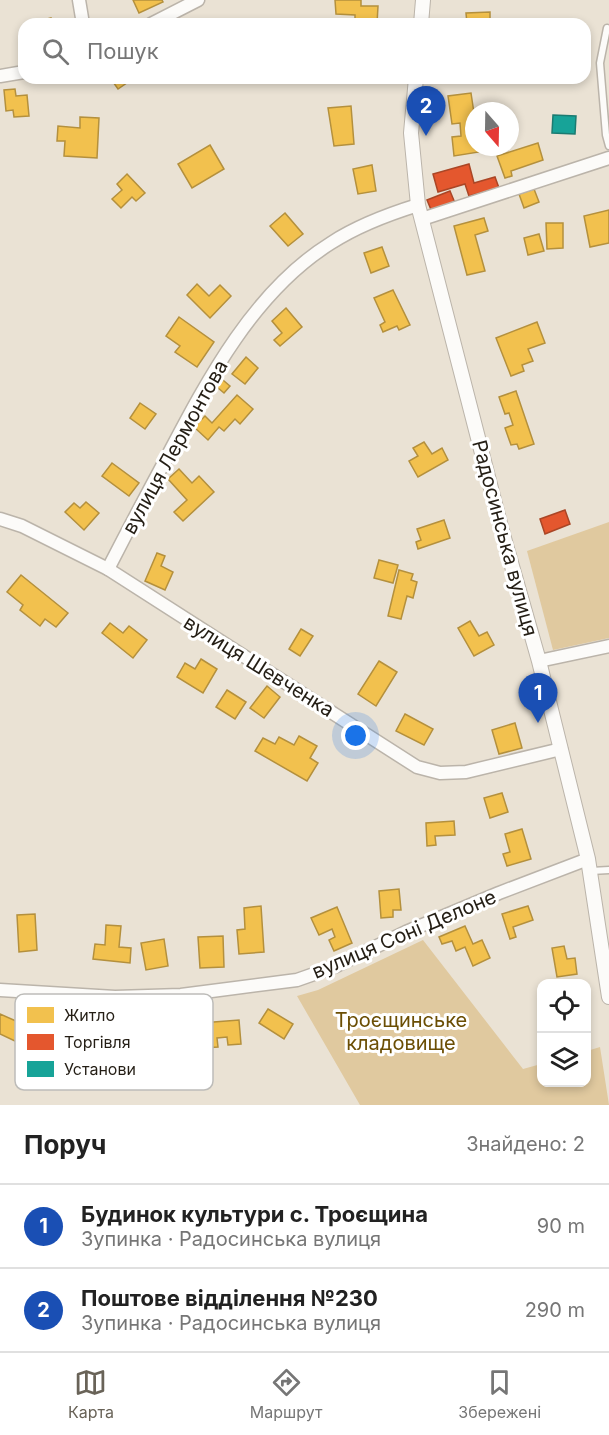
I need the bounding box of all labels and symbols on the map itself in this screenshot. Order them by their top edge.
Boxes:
pin: 2 [406,86,446,136]
north arrow [465,102,519,156]
street label: вулиця Лермонтова [117,356,233,538]
street label: Радосинська вулиця [467,437,543,639]
street label: вулиця Шевченка [179,610,339,722]
pin: 1 [518,674,558,723]
your location [341,721,370,750]
street label: вулиця Соні Делоне [308,884,500,984]
legend [15,994,213,1090]
text: Житло [64,1005,115,1025]
park label: Троєщинське кладовище [335,1008,467,1055]
text: Торгівля [64,1032,131,1052]
text: Установи [64,1059,136,1079]

